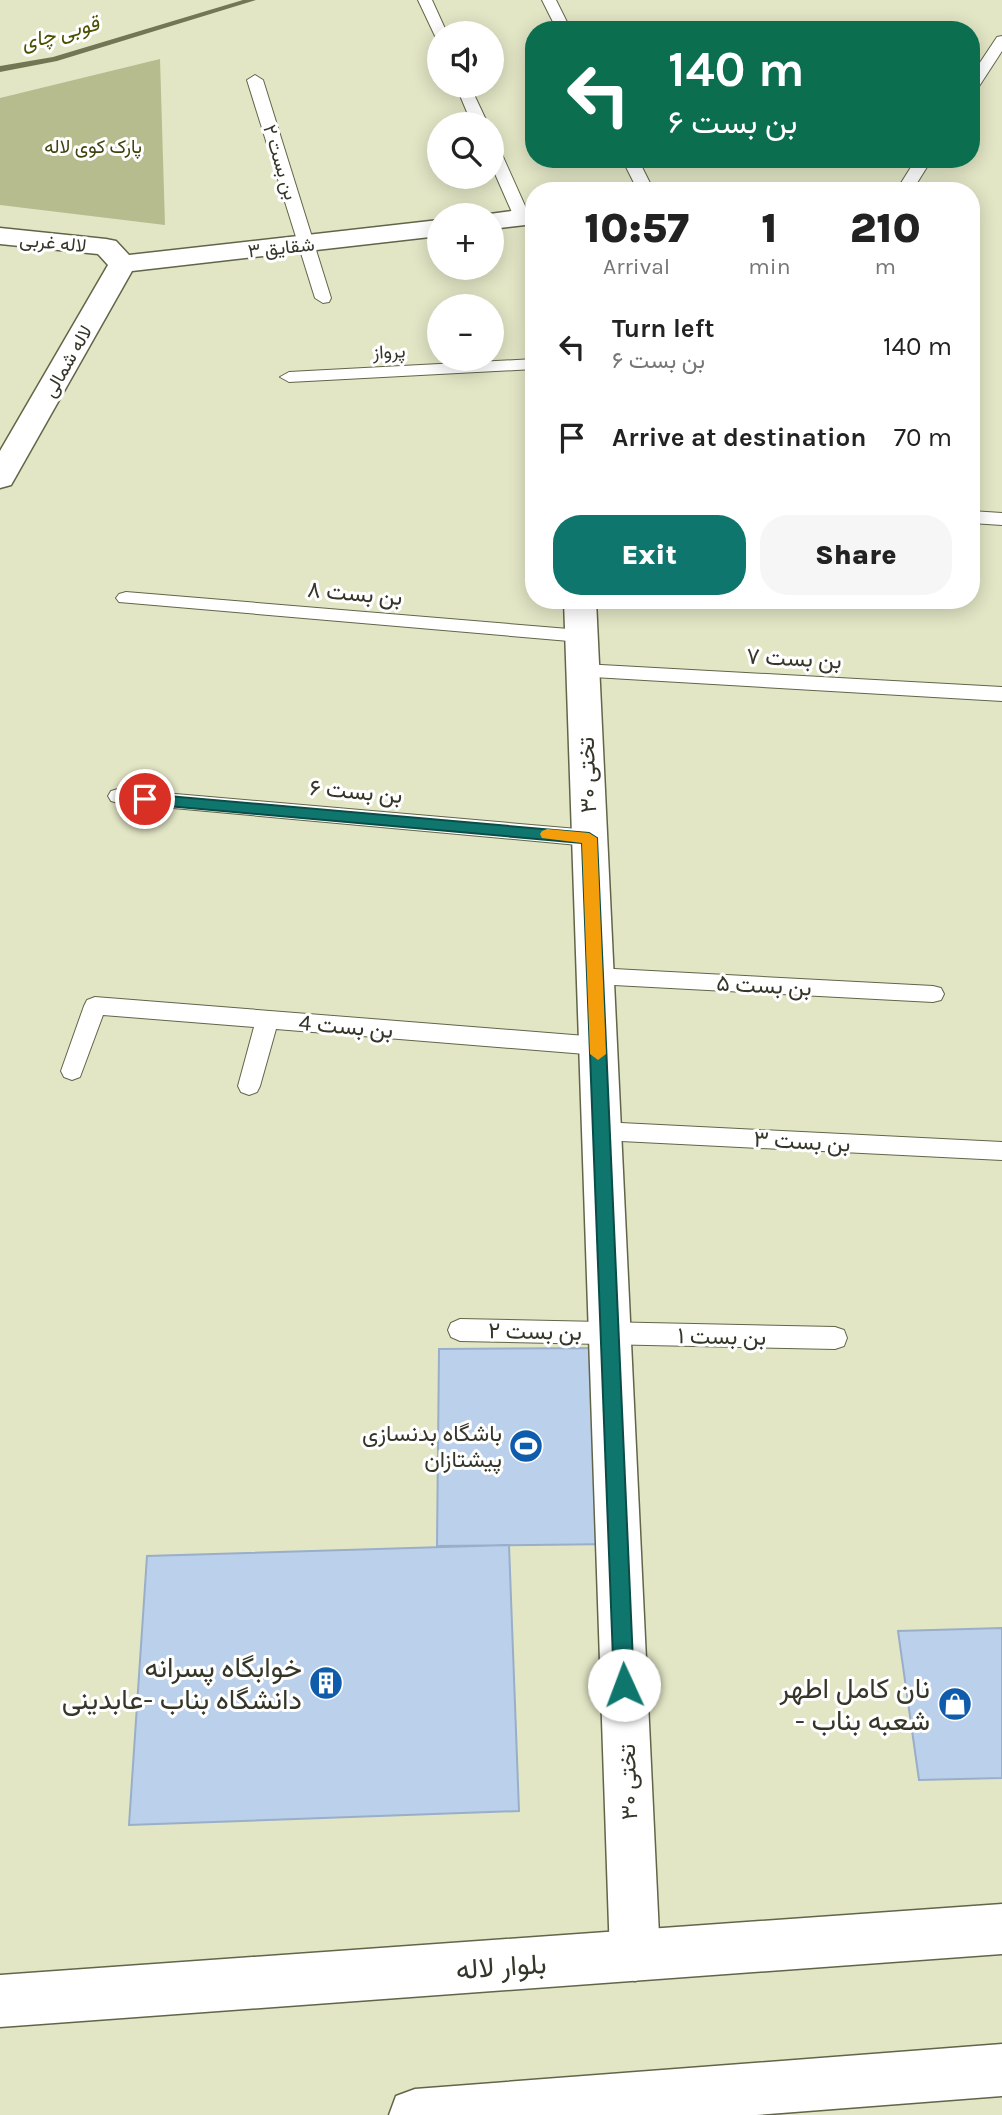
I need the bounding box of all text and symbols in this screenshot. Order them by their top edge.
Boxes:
water label: قوبی چای [18,10,104,57]
map controls [427,21,504,371]
button: sound [427,21,504,98]
text: 140 m [668,41,805,98]
icon: left [553,49,644,140]
text: بن بست ۶ [668,104,797,141]
button: search [427,112,504,189]
street label: بن بست ۲ [258,122,302,203]
park label: پارک کوی لاله [44,136,142,160]
button: + [427,203,504,280]
text: 10:57 [584,203,689,253]
text: 1 [761,203,777,253]
text: 210 [850,203,921,253]
street label: لاله غربی [18,229,87,257]
street label: شقایق ۳ [247,234,316,262]
text: Arrival [603,253,670,280]
text: min [748,253,791,280]
text: m [875,253,896,280]
button: − [427,294,504,371]
text: Turn left [612,313,714,344]
street label: لاله شمالی [39,322,97,401]
icon: left [553,328,591,366]
text: 140 m [883,331,952,362]
street label: پرواز [371,340,406,366]
text: بن بست ۶ [612,347,705,374]
icon: arrive [553,419,591,457]
text: Arrive at destination [612,422,866,453]
text: 70 m [894,422,952,453]
button: Exit [553,515,746,595]
button: Share [760,515,952,595]
street label: بن بست ۸ [306,576,404,611]
street label: بن بست ۷ [746,643,842,674]
street label: تختی ۳۰ [573,736,602,814]
pin [115,769,175,829]
street label: بن بست ۶ [308,774,403,809]
icon: arrive [126,780,164,818]
street label: بن بست ۵ [716,970,812,1001]
street label: بن بست 4 [298,1009,394,1044]
street label: بن بست ۳ [753,1125,851,1158]
street label: بن بست ۲ [488,1317,582,1346]
street label: بن بست ۱ [678,1322,766,1351]
place label: باشگاه بدنسازی پیشتازان [362,1420,502,1475]
sports icon: باشگاه بدنسازی پیشتازان [507,1427,545,1465]
position arrow [587,1648,661,1722]
place label: خوابگاه پسرانه دانشگاه بناب -عابدینی [62,1651,302,1716]
building icon: خوابگاه پسرانه دانشگاه بناب -عابدینی [307,1664,345,1702]
place label: نان کامل اطهر - شعبه بناب [779,1672,930,1737]
shop icon: نان کامل اطهر - شعبه بناب [936,1685,974,1723]
street label: تختی ۳۰ [614,1743,643,1821]
street label: بلوار لاله [455,1947,548,1987]

